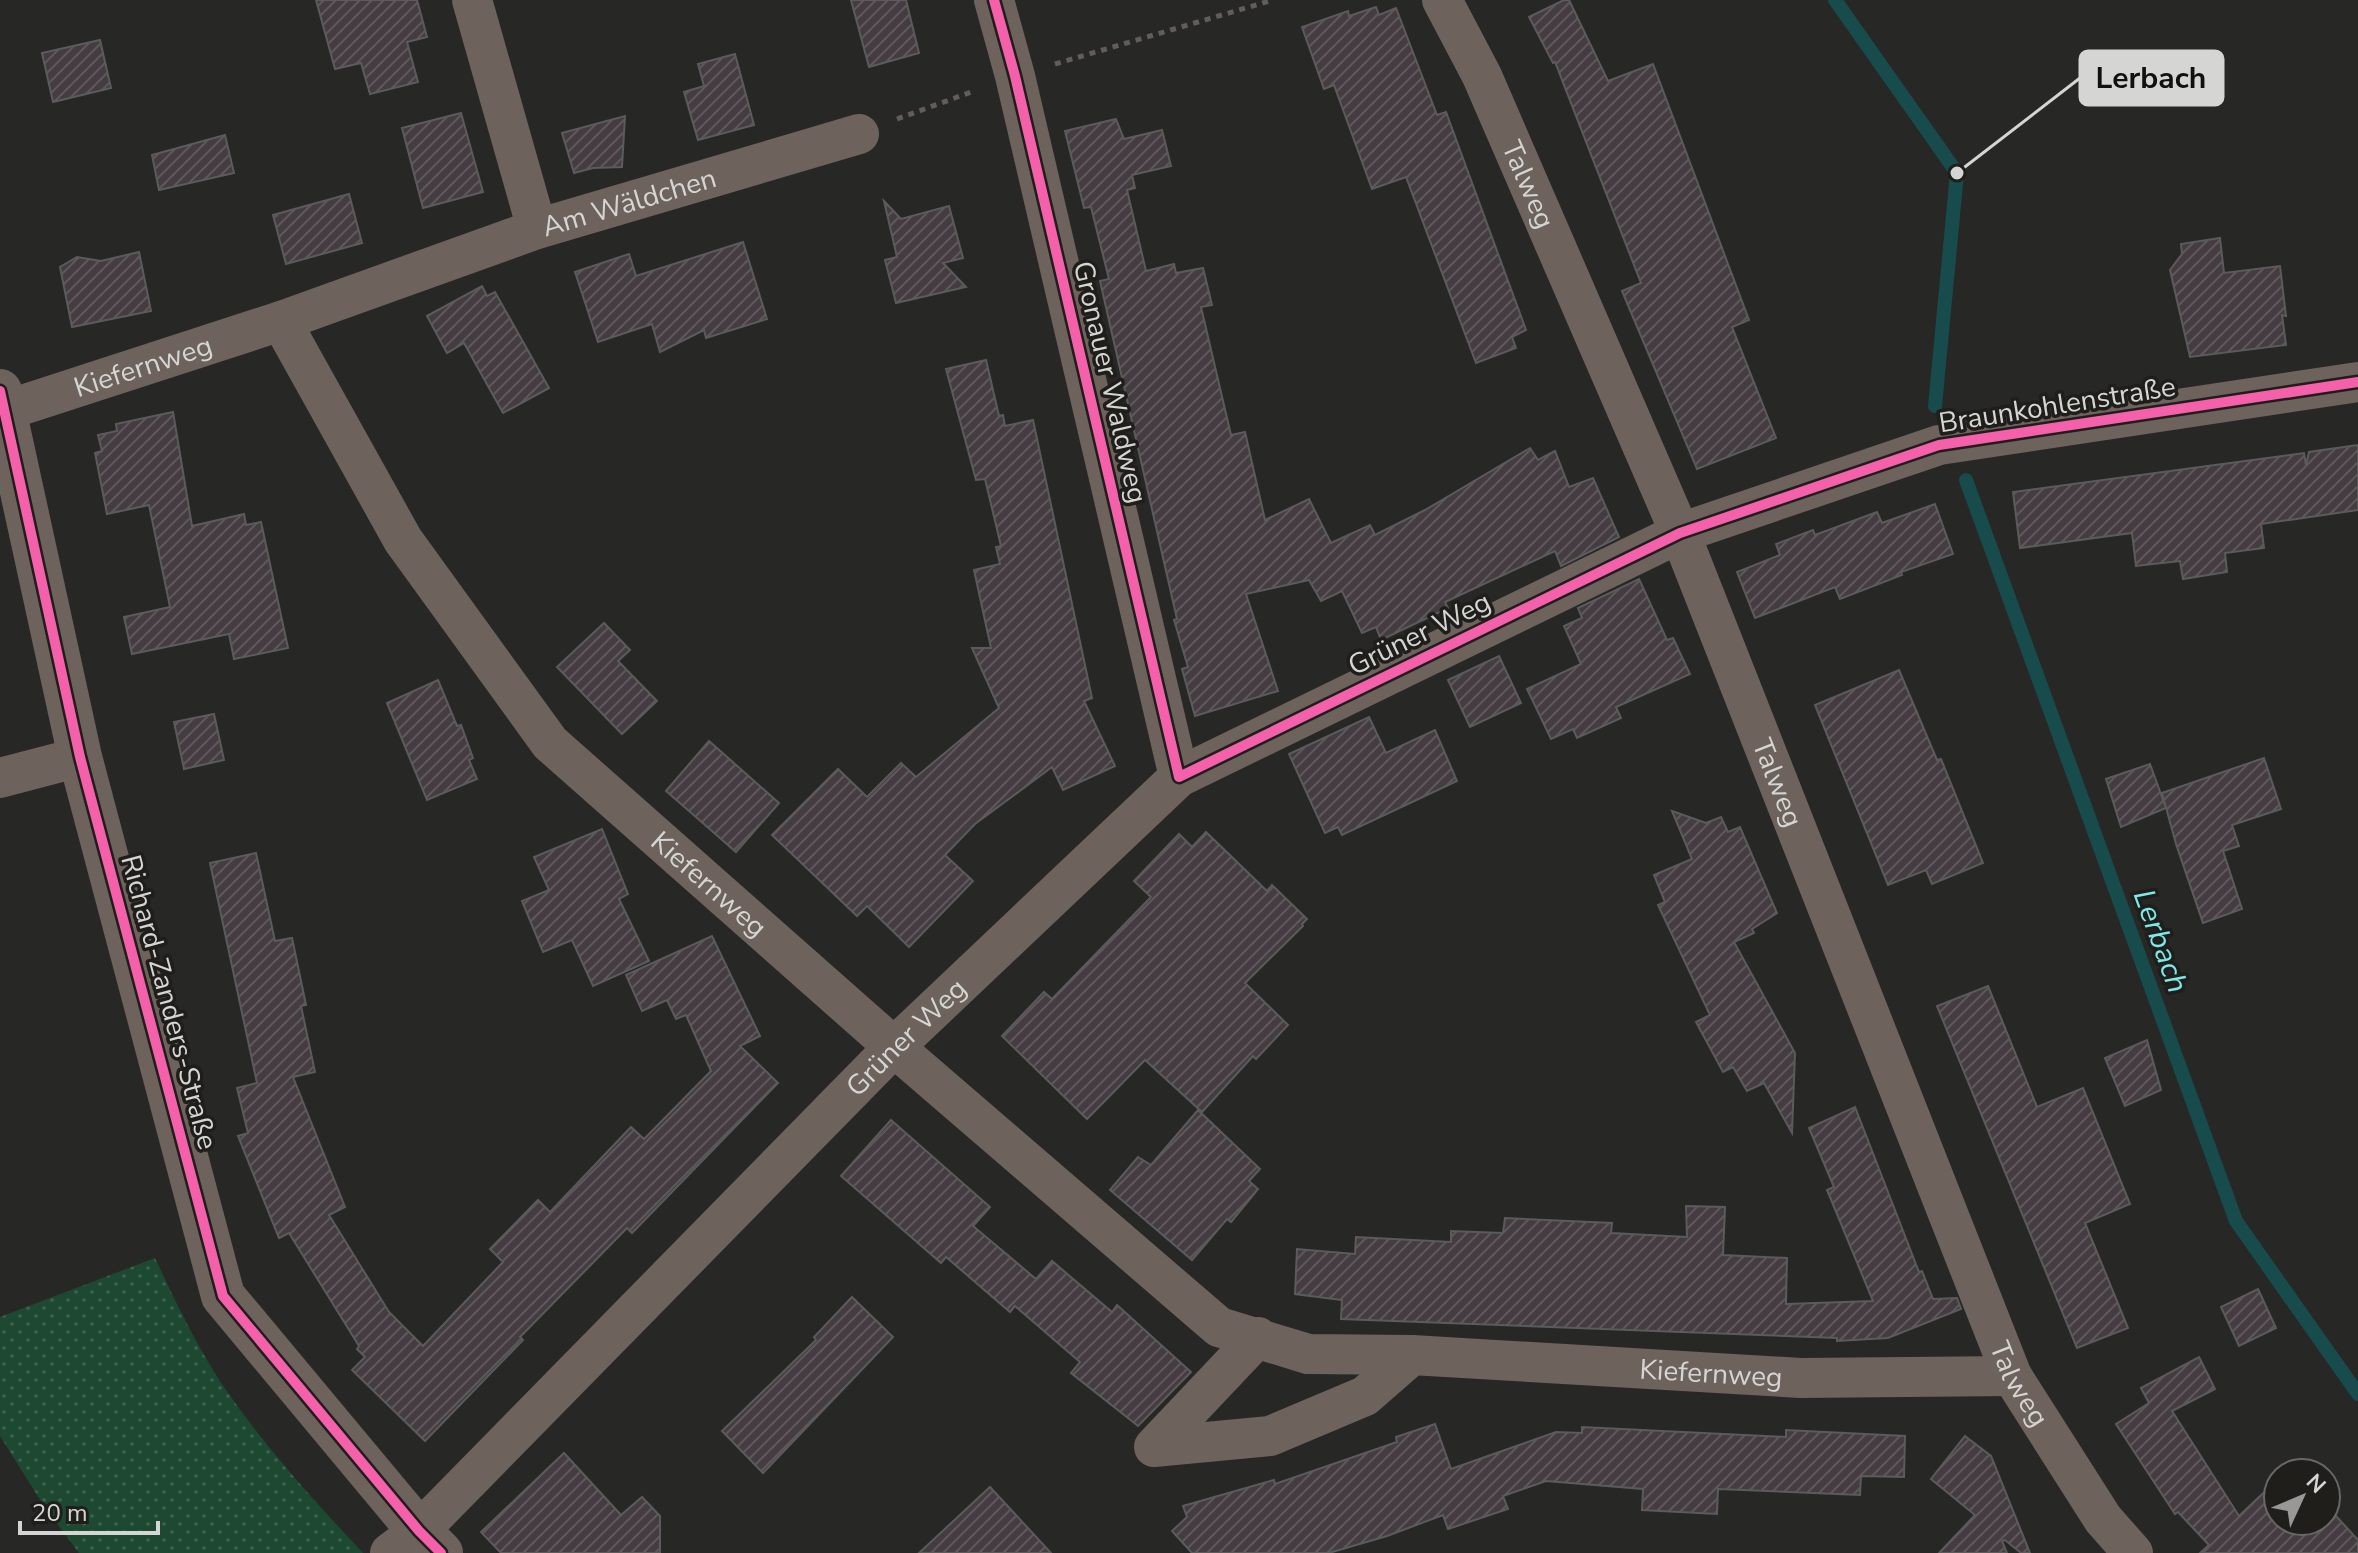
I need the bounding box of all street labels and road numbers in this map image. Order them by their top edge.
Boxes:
street label: Talweg [1492,135,1564,235]
street label: Am Wäldchen [538,159,721,246]
street label: Gronauer Waldweg [1064,257,1156,507]
street label: Kiefernweg [69,327,217,407]
street label: Braunkohlenstraße [1936,368,2178,442]
street label: Grüner Weg [1342,583,1497,685]
street label: Talweg [1743,733,1812,833]
street label: Kiefernweg [642,823,775,946]
street label: Richard-Zanders-Straße [111,851,227,1154]
street label: Grüner Weg [838,970,975,1105]
street label: Talweg [1980,1336,2057,1434]
street label: Kiefernweg [1638,1350,1784,1397]

